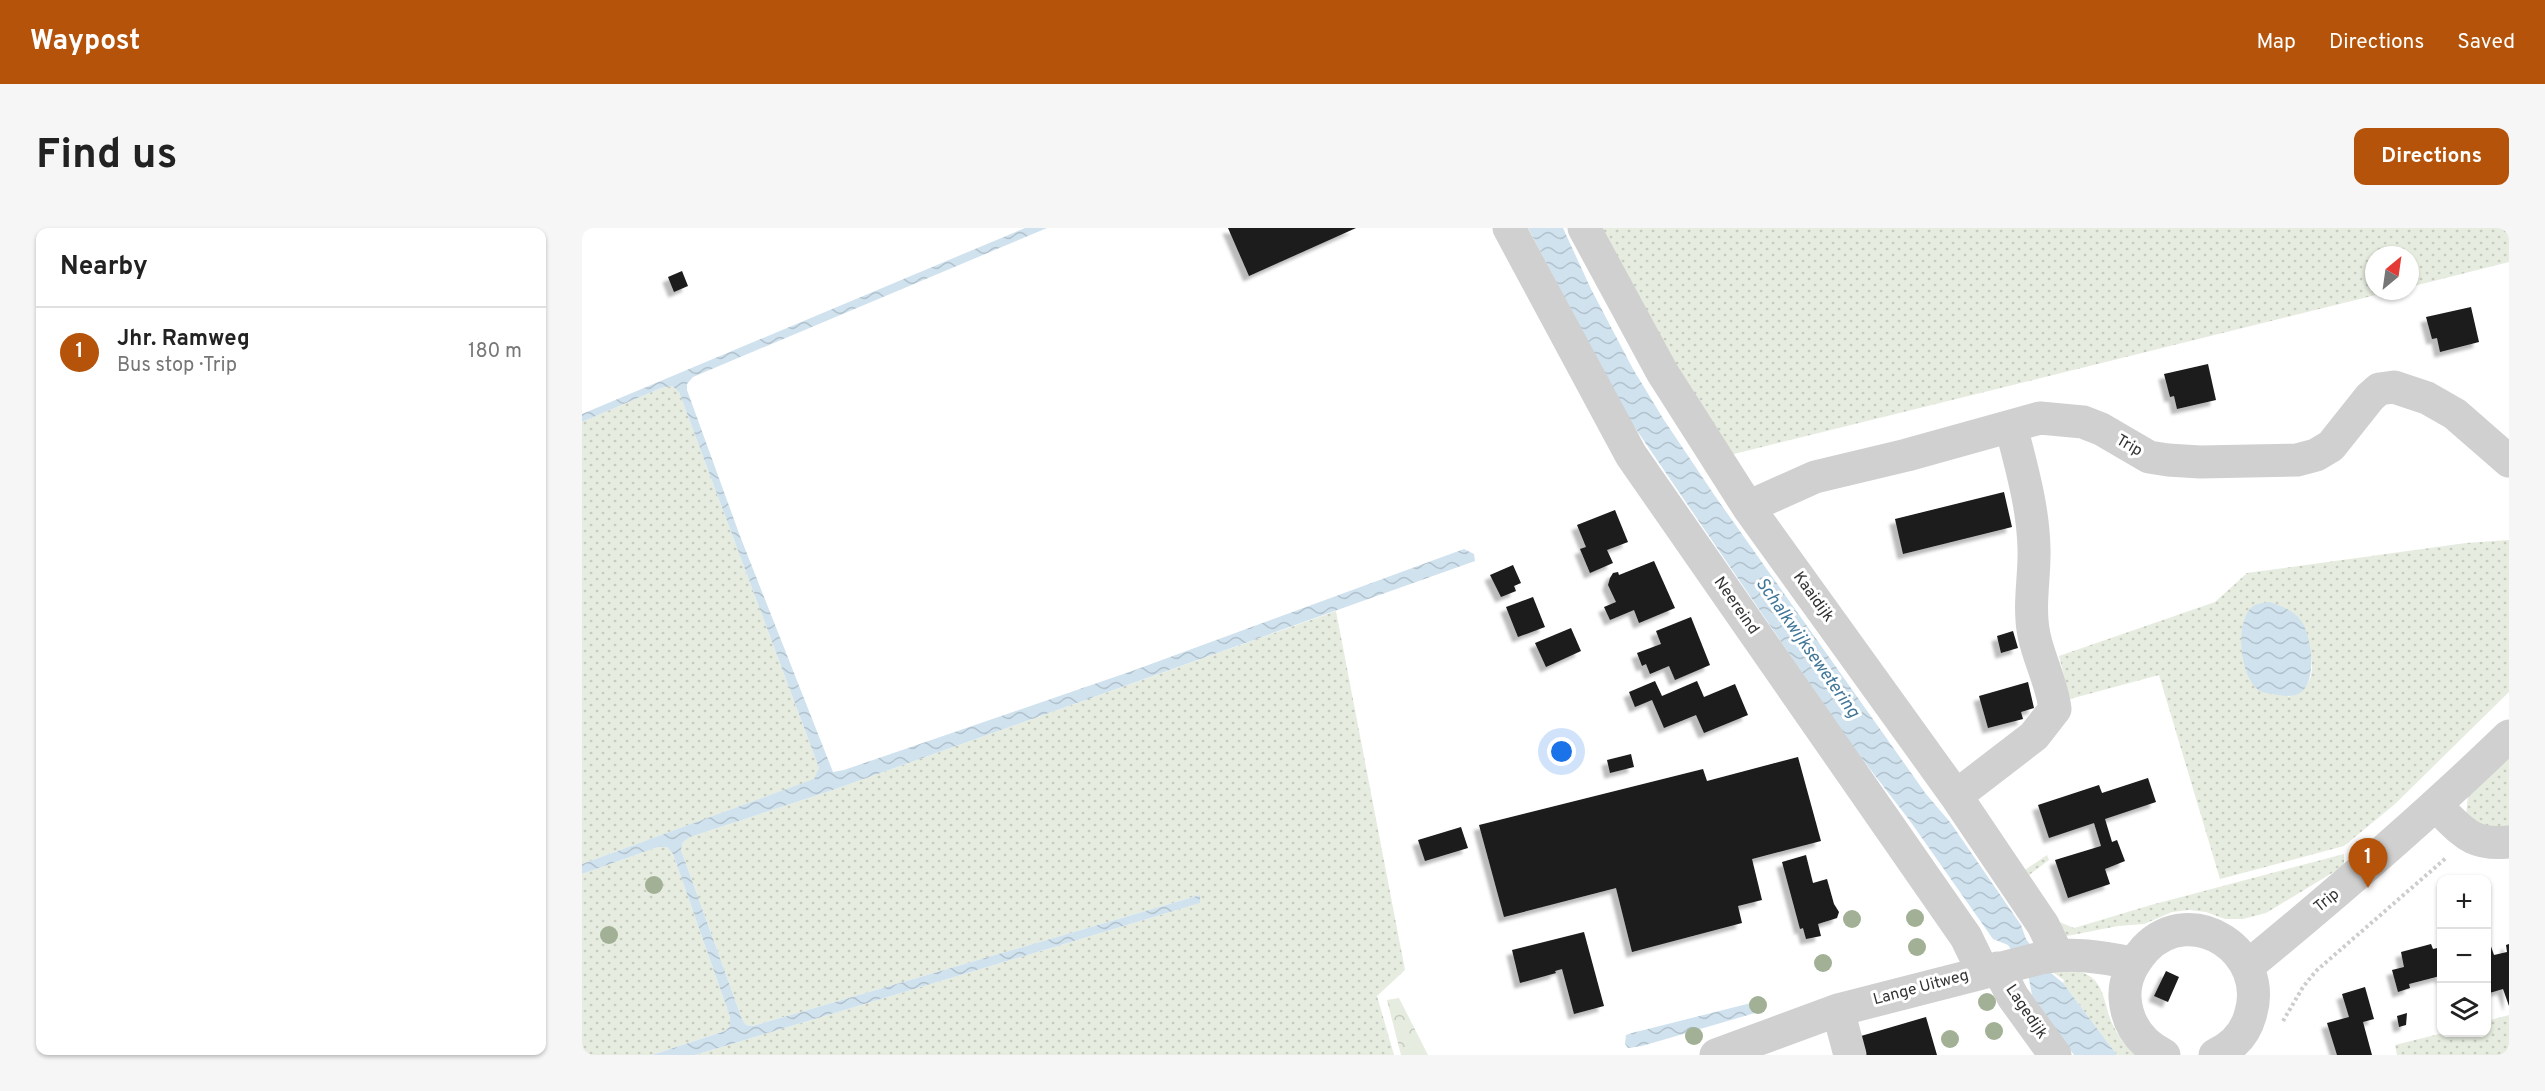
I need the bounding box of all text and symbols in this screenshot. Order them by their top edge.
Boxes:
text: Waypost [30,24,140,60]
text: Map [2256,29,2296,56]
text: Directions [2329,29,2424,56]
text: Saved [2457,29,2515,56]
button: Directions [2354,128,2509,185]
text: Find us [36,130,177,183]
north arrow [2365,246,2419,300]
text: Nearby [60,251,148,284]
text: Jhr. Ramweg [117,326,250,353]
text: 1 [76,339,84,365]
text: 180 m [468,339,522,365]
text: Bus stop · Trip [117,353,237,379]
street label: Trip [2112,431,2146,461]
street label: Kaaidijk [1788,568,1838,626]
street label: Neereind [1709,573,1763,639]
water label: Schalkwijksewetering [1750,573,1864,723]
your location [1547,737,1576,766]
pin: 1 [2348,838,2388,888]
map controls [2437,875,2491,1037]
button: + [2437,875,2491,929]
street label: Trip [2310,885,2344,917]
button: − [2437,929,2491,983]
street label: Lange Uitweg [1871,966,1971,1010]
street label: Lagedijk [2001,981,2051,1043]
button: layers [2437,983,2491,1037]

